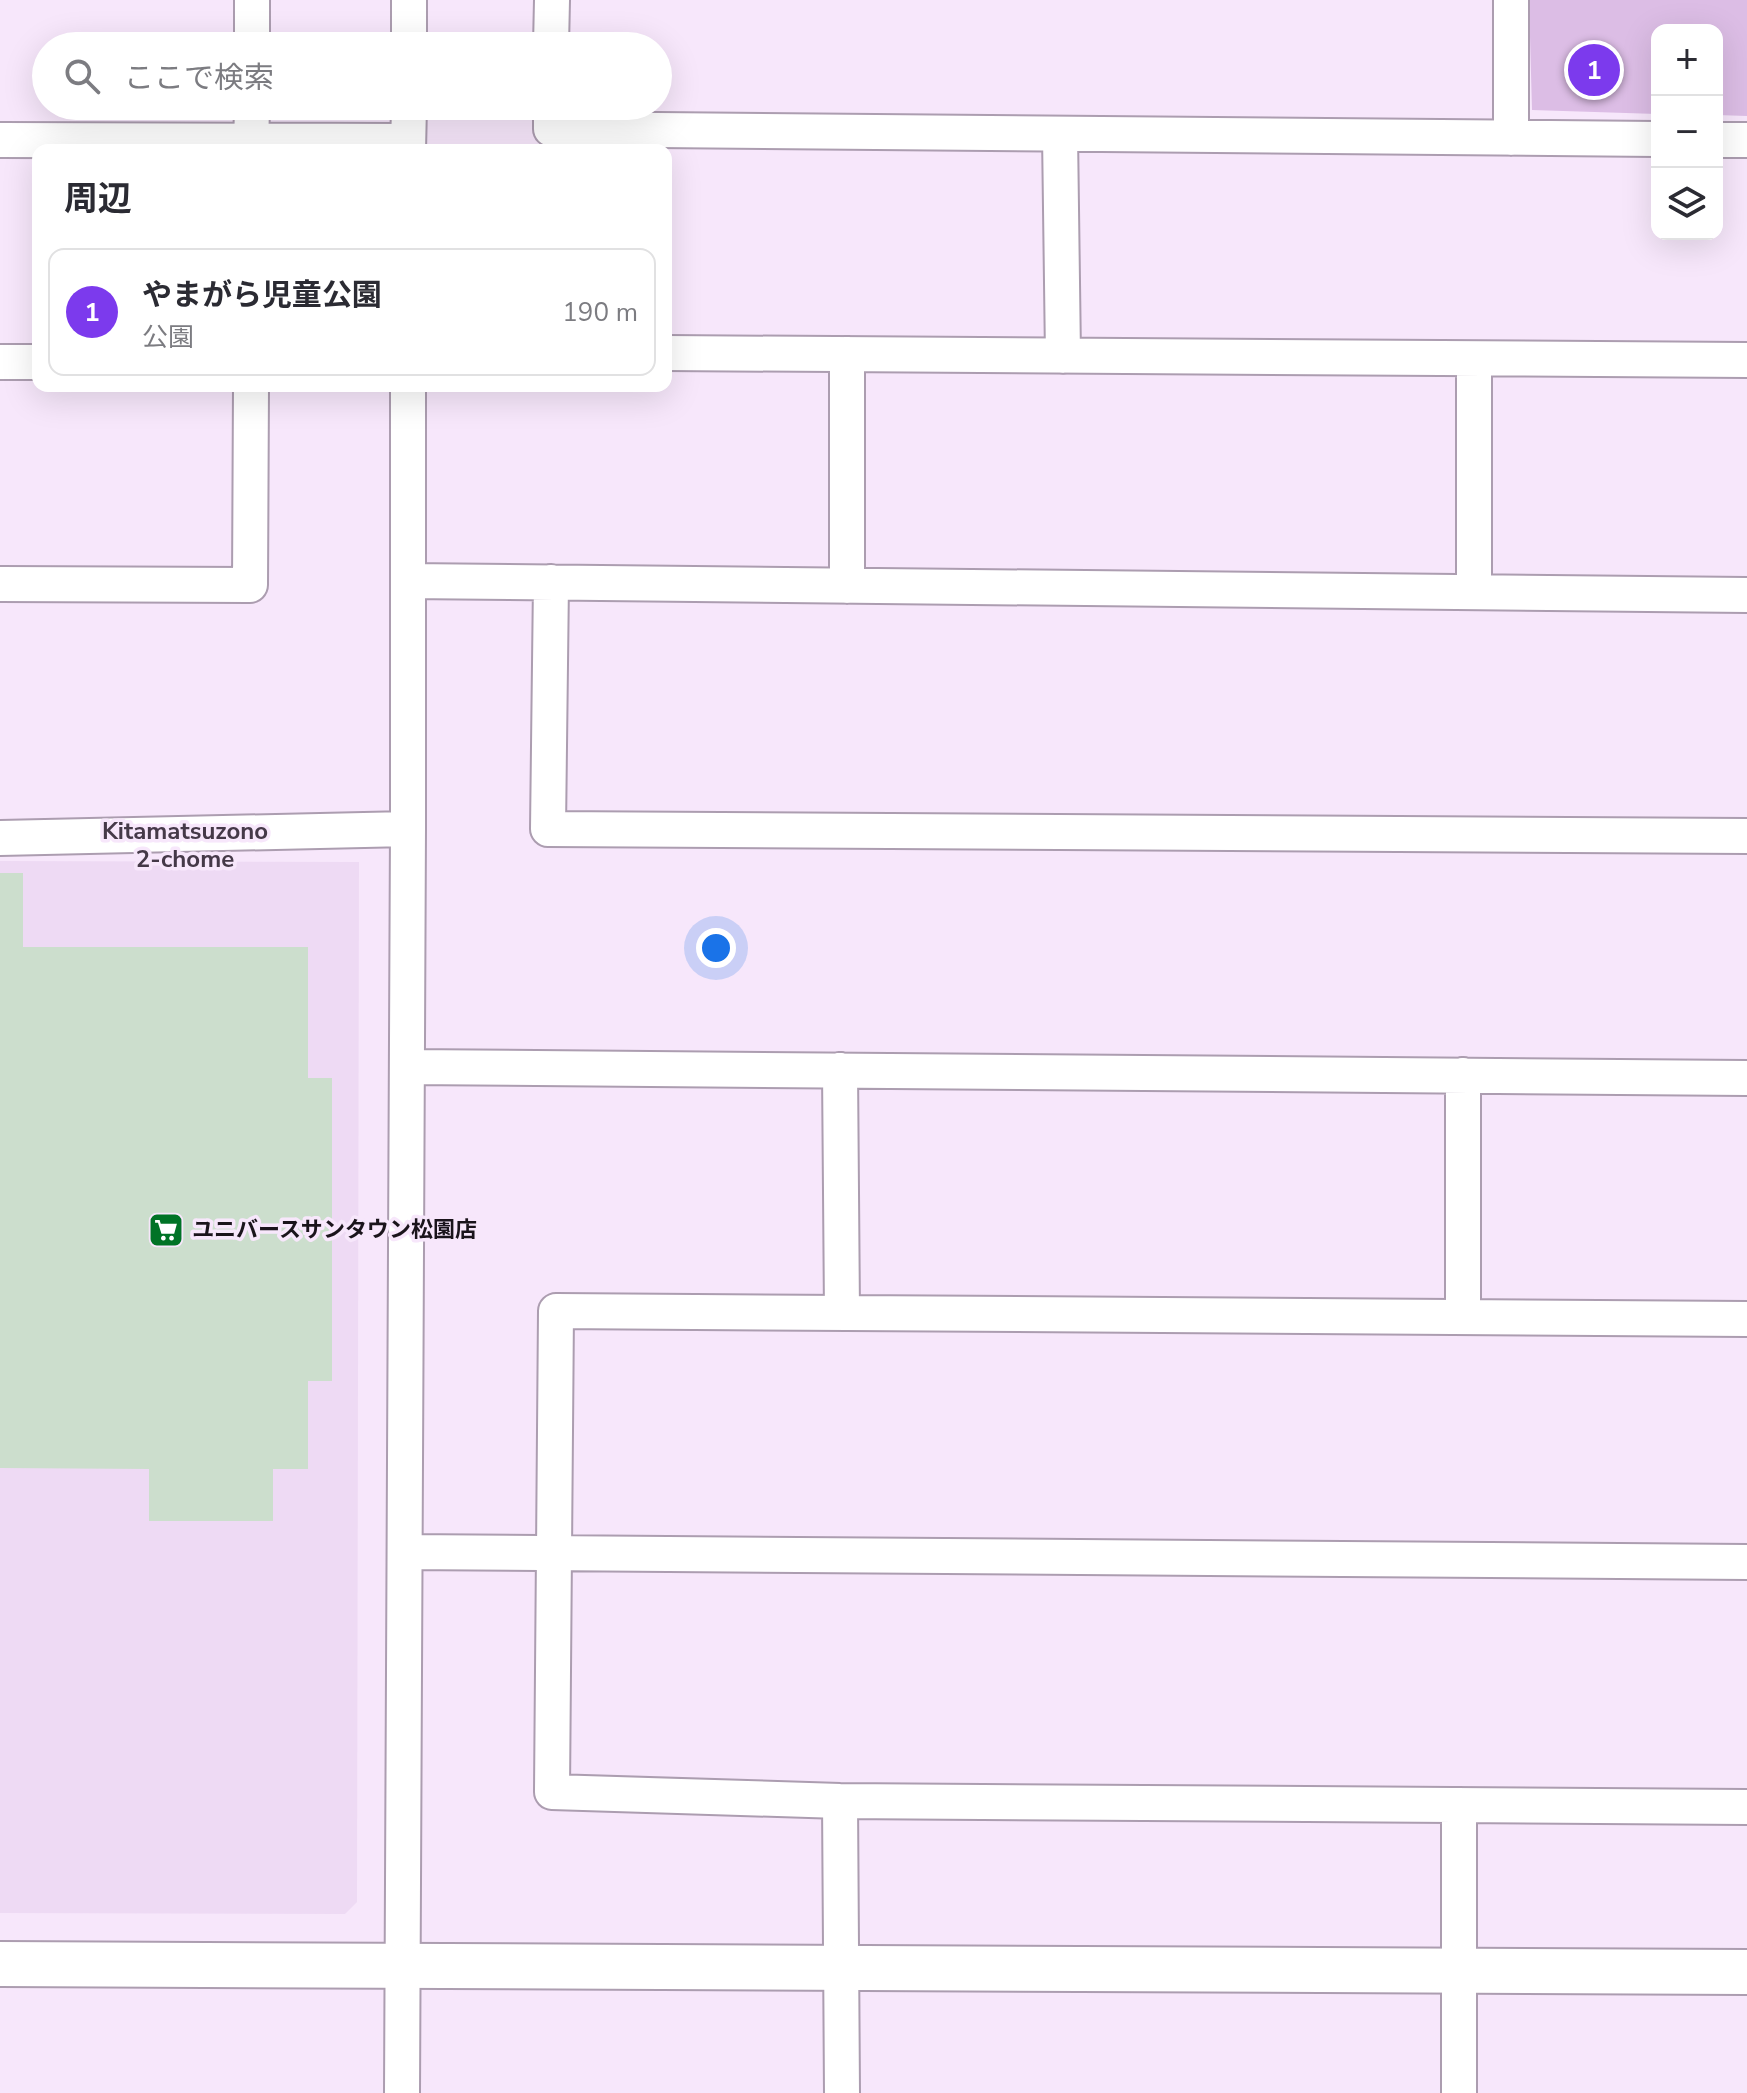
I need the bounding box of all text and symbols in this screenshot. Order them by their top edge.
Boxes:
map controls [1651,24,1723,240]
button: + [1651,24,1723,96]
search box [32,32,672,120]
pin: 1 [1568,40,1620,100]
icon: search [60,54,104,98]
text: ここで検索 [124,58,274,99]
button: − [1651,96,1723,168]
button: layers [1651,168,1723,240]
text: 周辺 [64,176,132,222]
text: やまがら児童公園 [142,275,382,316]
text: 1 [84,295,100,330]
text: 190 m [562,295,638,330]
text: 公園 [142,320,194,355]
district label: Kitamatsuzono 2-chome [102,815,268,875]
your location [696,928,736,968]
supermarket icon: ユニバースサンタウン松園店 [147,1211,185,1249]
place label: ユニバースサンタウン松園店 [192,1215,477,1245]

